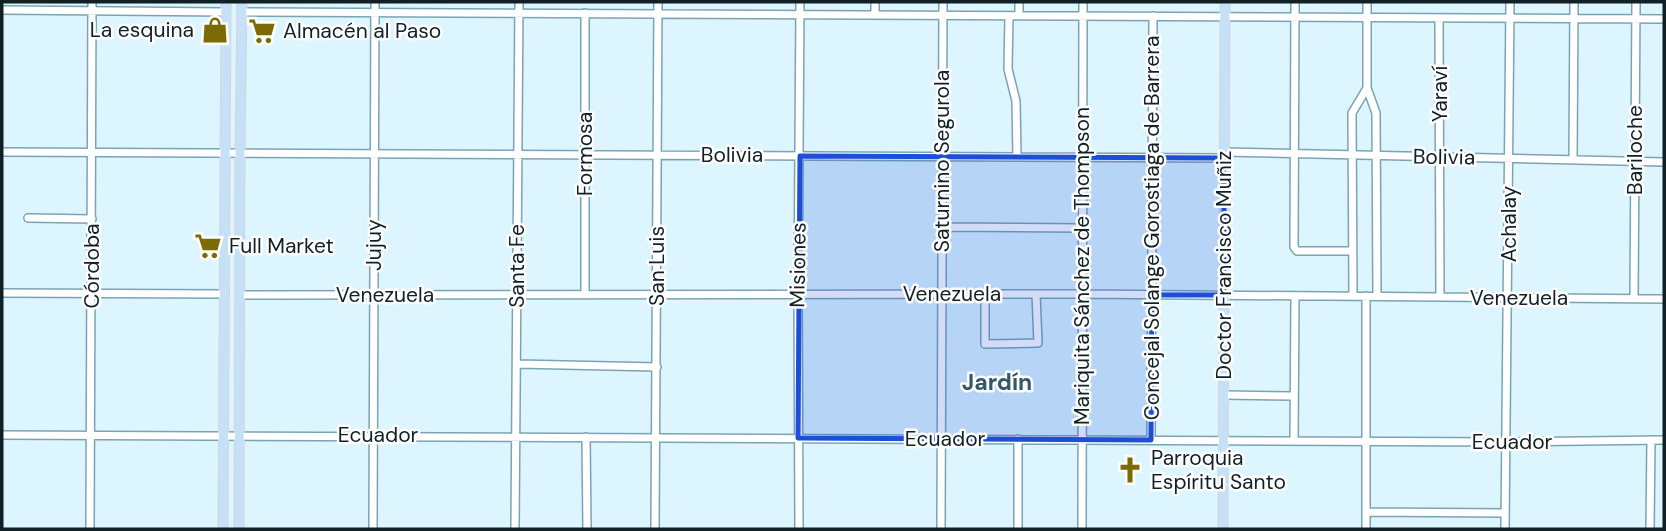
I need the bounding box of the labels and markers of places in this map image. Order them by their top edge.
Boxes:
shop icon: La esquina [200,15,230,45]
place label: La esquina [90,16,194,44]
supermarket icon: Almacén al Paso [247,16,277,46]
place label: Almacén al Paso [283,17,441,45]
supermarket icon: Full Market [193,231,223,261]
place label: Full Market [229,232,334,260]
place label: Parroquia Espíritu Santo [1151,444,1286,496]
church icon: Parroquia Espíritu Santo [1115,455,1145,485]

